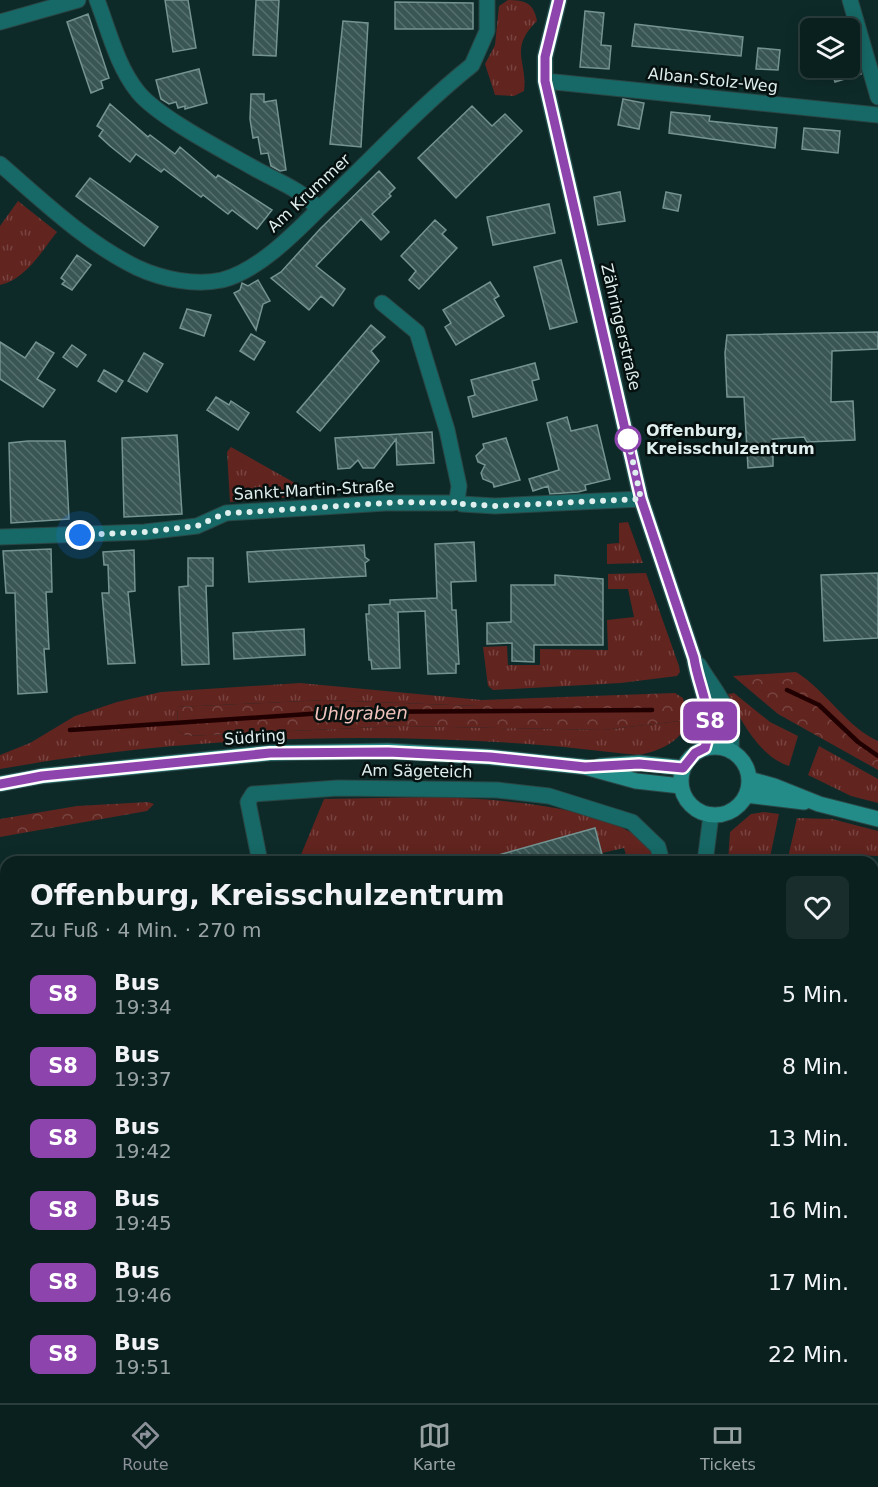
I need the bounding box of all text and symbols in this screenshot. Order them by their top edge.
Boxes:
map controls [800,18,860,78]
button: layers [800,18,860,78]
street label: Alban-Stolz-Weg [647,64,779,96]
street label: Am Krummer [264,149,355,236]
street label: Zähringerstraße [597,262,645,392]
place label: Offenburg, Kreisschulzentrum [646,421,815,458]
marker: Offenburg, Kreisschulzentrum [615,426,641,452]
street label: Sankt-Martin-Straße [233,476,395,504]
your location [65,520,95,550]
water label: Uhlgraben [314,702,408,724]
line badge: S8 [683,702,737,740]
text: S8 [695,709,725,733]
street label: Südring [224,725,286,749]
street label: Am Sägeteich [361,761,473,781]
button: heart [786,876,849,939]
text: Offenburg, Kreisschulzentrum [30,879,505,912]
text: Zu Fuß · 4 Min. · 270 m [30,918,262,942]
text: Bus [114,970,160,995]
text: S8 [48,982,78,1006]
text: 5 Min. [782,982,849,1007]
text: 19:34 [114,995,172,1019]
text: Bus [114,1042,160,1067]
text: S8 [48,1054,78,1078]
text: 8 Min. [782,1054,849,1079]
text: 19:37 [114,1067,172,1091]
text: Bus [114,1114,160,1139]
text: S8 [48,1126,78,1150]
text: 13 Min. [768,1126,849,1151]
text: 19:42 [114,1139,172,1163]
text: Bus [114,1186,160,1211]
text: S8 [48,1198,78,1222]
text: 16 Min. [768,1198,849,1223]
text: 19:45 [114,1211,172,1235]
text: Bus [114,1258,160,1283]
text: S8 [48,1270,78,1294]
text: 17 Min. [768,1270,849,1295]
text: 19:46 [114,1283,172,1307]
text: Bus [114,1330,160,1355]
text: S8 [48,1342,78,1366]
text: 22 Min. [768,1342,849,1367]
text: 19:51 [114,1355,172,1379]
tab: Route [122,1419,169,1474]
tab: Karte [413,1419,456,1474]
tab: Tickets [700,1419,756,1474]

